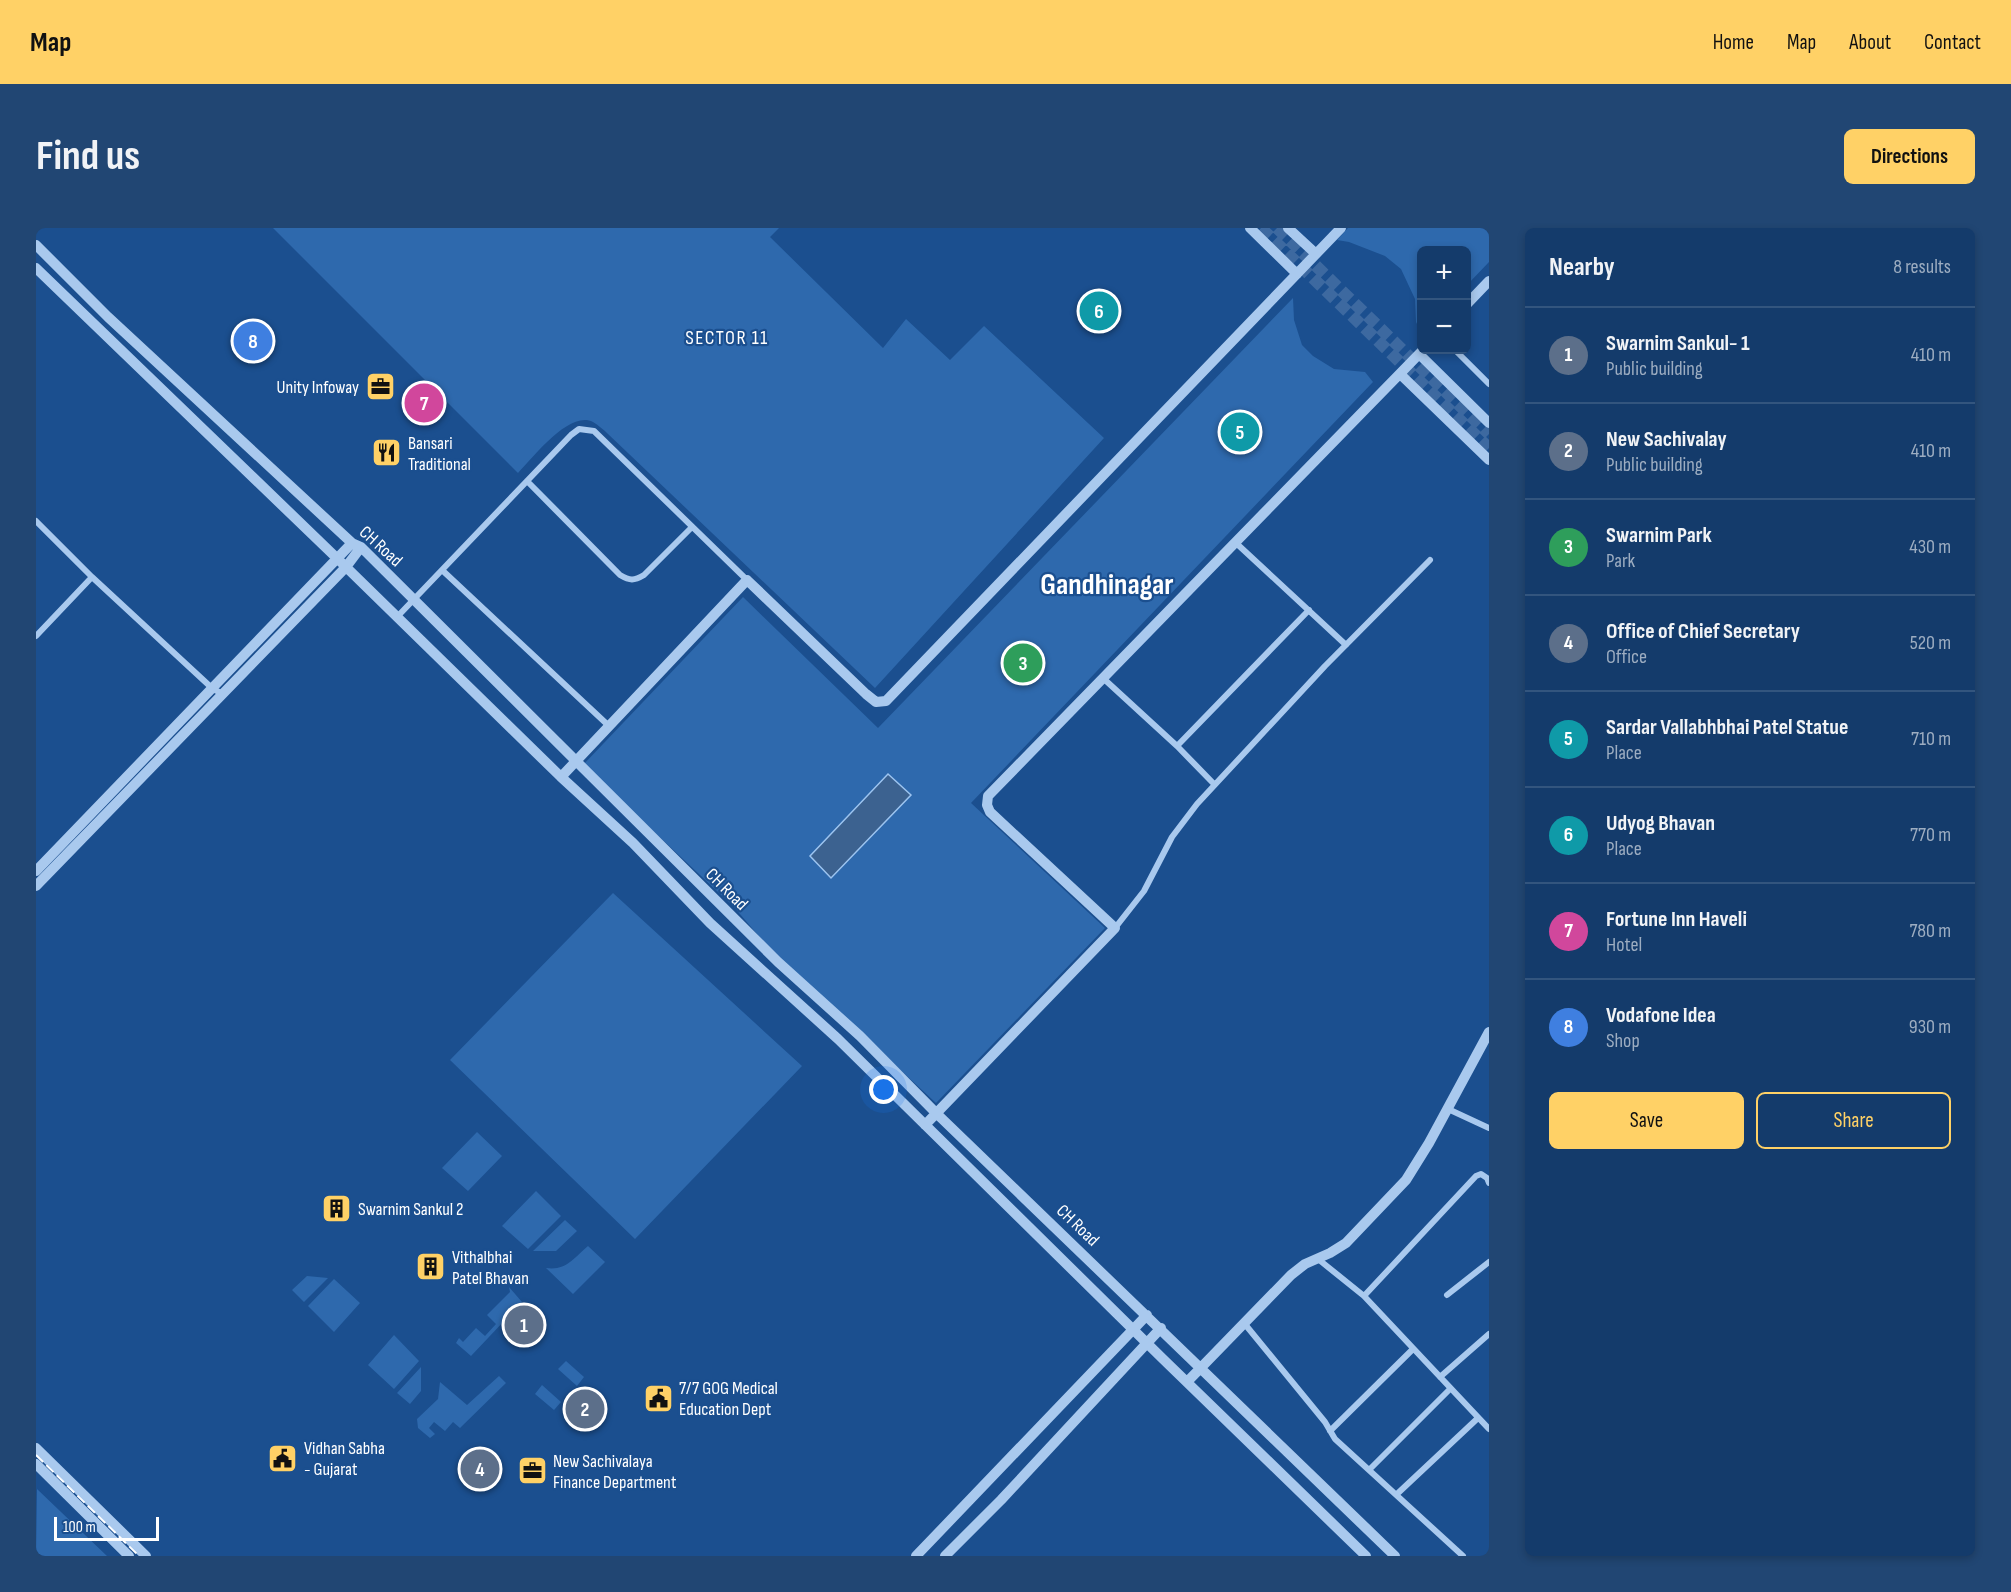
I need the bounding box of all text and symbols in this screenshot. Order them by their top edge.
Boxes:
text: Map [30,26,71,59]
text: Home [1713,30,1754,55]
text: Map [1787,30,1816,55]
text: About [1849,30,1891,55]
text: Contact [1924,30,1981,55]
button: Directions [1844,129,1975,184]
text: Find us [36,131,140,182]
map controls [1417,246,1471,354]
button: + [1417,246,1471,300]
text: Nearby [1549,252,1615,283]
text: 8 results [1893,255,1951,279]
pin: 6 [1080,288,1118,334]
button: − [1417,300,1471,354]
pin: 8 [234,318,272,364]
district label: SECTOR 11 [685,326,769,350]
text: Swarnim Sankul- 1 [1606,330,1750,357]
text: 1 [1565,343,1572,367]
text: 410 m [1911,343,1951,367]
text: Public building [1606,357,1703,381]
office icon: Unity Infoway [364,371,396,403]
place label: Unity Infoway [277,377,359,398]
pin: 7 [404,380,444,426]
pin: 5 [1220,410,1260,454]
text: New Sachivalay [1606,426,1727,453]
place label: Bansari Traditional [408,433,471,475]
restaurant icon: Bansari Traditional [371,437,403,469]
text: 2 [1564,439,1573,463]
text: 410 m [1911,439,1951,463]
text: Public building [1606,453,1703,477]
street label: CH Road [355,522,407,571]
text: Swarnim Park [1606,522,1712,549]
text: 3 [1564,535,1573,559]
text: 430 m [1909,535,1951,559]
text: Park [1606,549,1635,573]
district label: Gandhinagar [1040,567,1174,603]
text: Office of Chief Secretary [1606,618,1800,645]
text: 4 [1564,631,1573,655]
text: 520 m [1910,631,1951,655]
pin: 3 [1004,640,1042,686]
text: Office [1606,645,1647,669]
text: Sardar Vallabhbhai Patel Statue [1606,714,1848,741]
text: 5 [1564,727,1573,751]
text: 710 m [1911,727,1951,751]
text: Place [1606,741,1642,765]
text: Udyog Bhavan [1606,810,1715,837]
text: 6 [1564,823,1573,847]
text: 770 m [1910,823,1951,847]
text: Place [1606,837,1642,861]
street label: CH Road [701,864,752,915]
text: Fortune Inn Haveli [1606,906,1747,933]
text: 7 [1564,919,1573,943]
text: 780 m [1909,919,1951,943]
text: Hotel [1606,933,1642,957]
text: Vodafone Idea [1606,1002,1716,1029]
text: 8 [1564,1015,1573,1039]
text: 930 m [1909,1015,1951,1039]
text: Shop [1606,1029,1640,1053]
your location [869,1075,898,1104]
button: Save [1549,1092,1744,1149]
button: Share [1756,1092,1951,1149]
building icon: Swarnim Sankul 2 [321,1193,353,1225]
place label: Swarnim Sankul 2 [358,1199,464,1220]
street label: CH Road [1052,1200,1103,1251]
place label: Vithalbhai Patel Bhavan [452,1247,529,1289]
building icon: Vithalbhai Patel Bhavan [415,1251,447,1283]
pin: 1 [504,1302,544,1348]
place label: 7/7 GOG Medical Education Dept [679,1378,778,1420]
public building icon: 7/7 GOG Medical Education Dept [642,1382,674,1414]
pin: 2 [566,1386,604,1432]
place label: Vidhan Sabha - Gujarat [304,1438,385,1480]
public building icon: Vidhan Sabha - Gujarat [267,1442,299,1474]
pin: 4 [460,1446,500,1492]
place label: New Sachivalaya Finance Department [553,1451,677,1493]
office icon: New Sachivalaya Finance Department [516,1455,548,1487]
scale bar [54,1514,159,1542]
text: 100 m [63,1518,96,1537]

